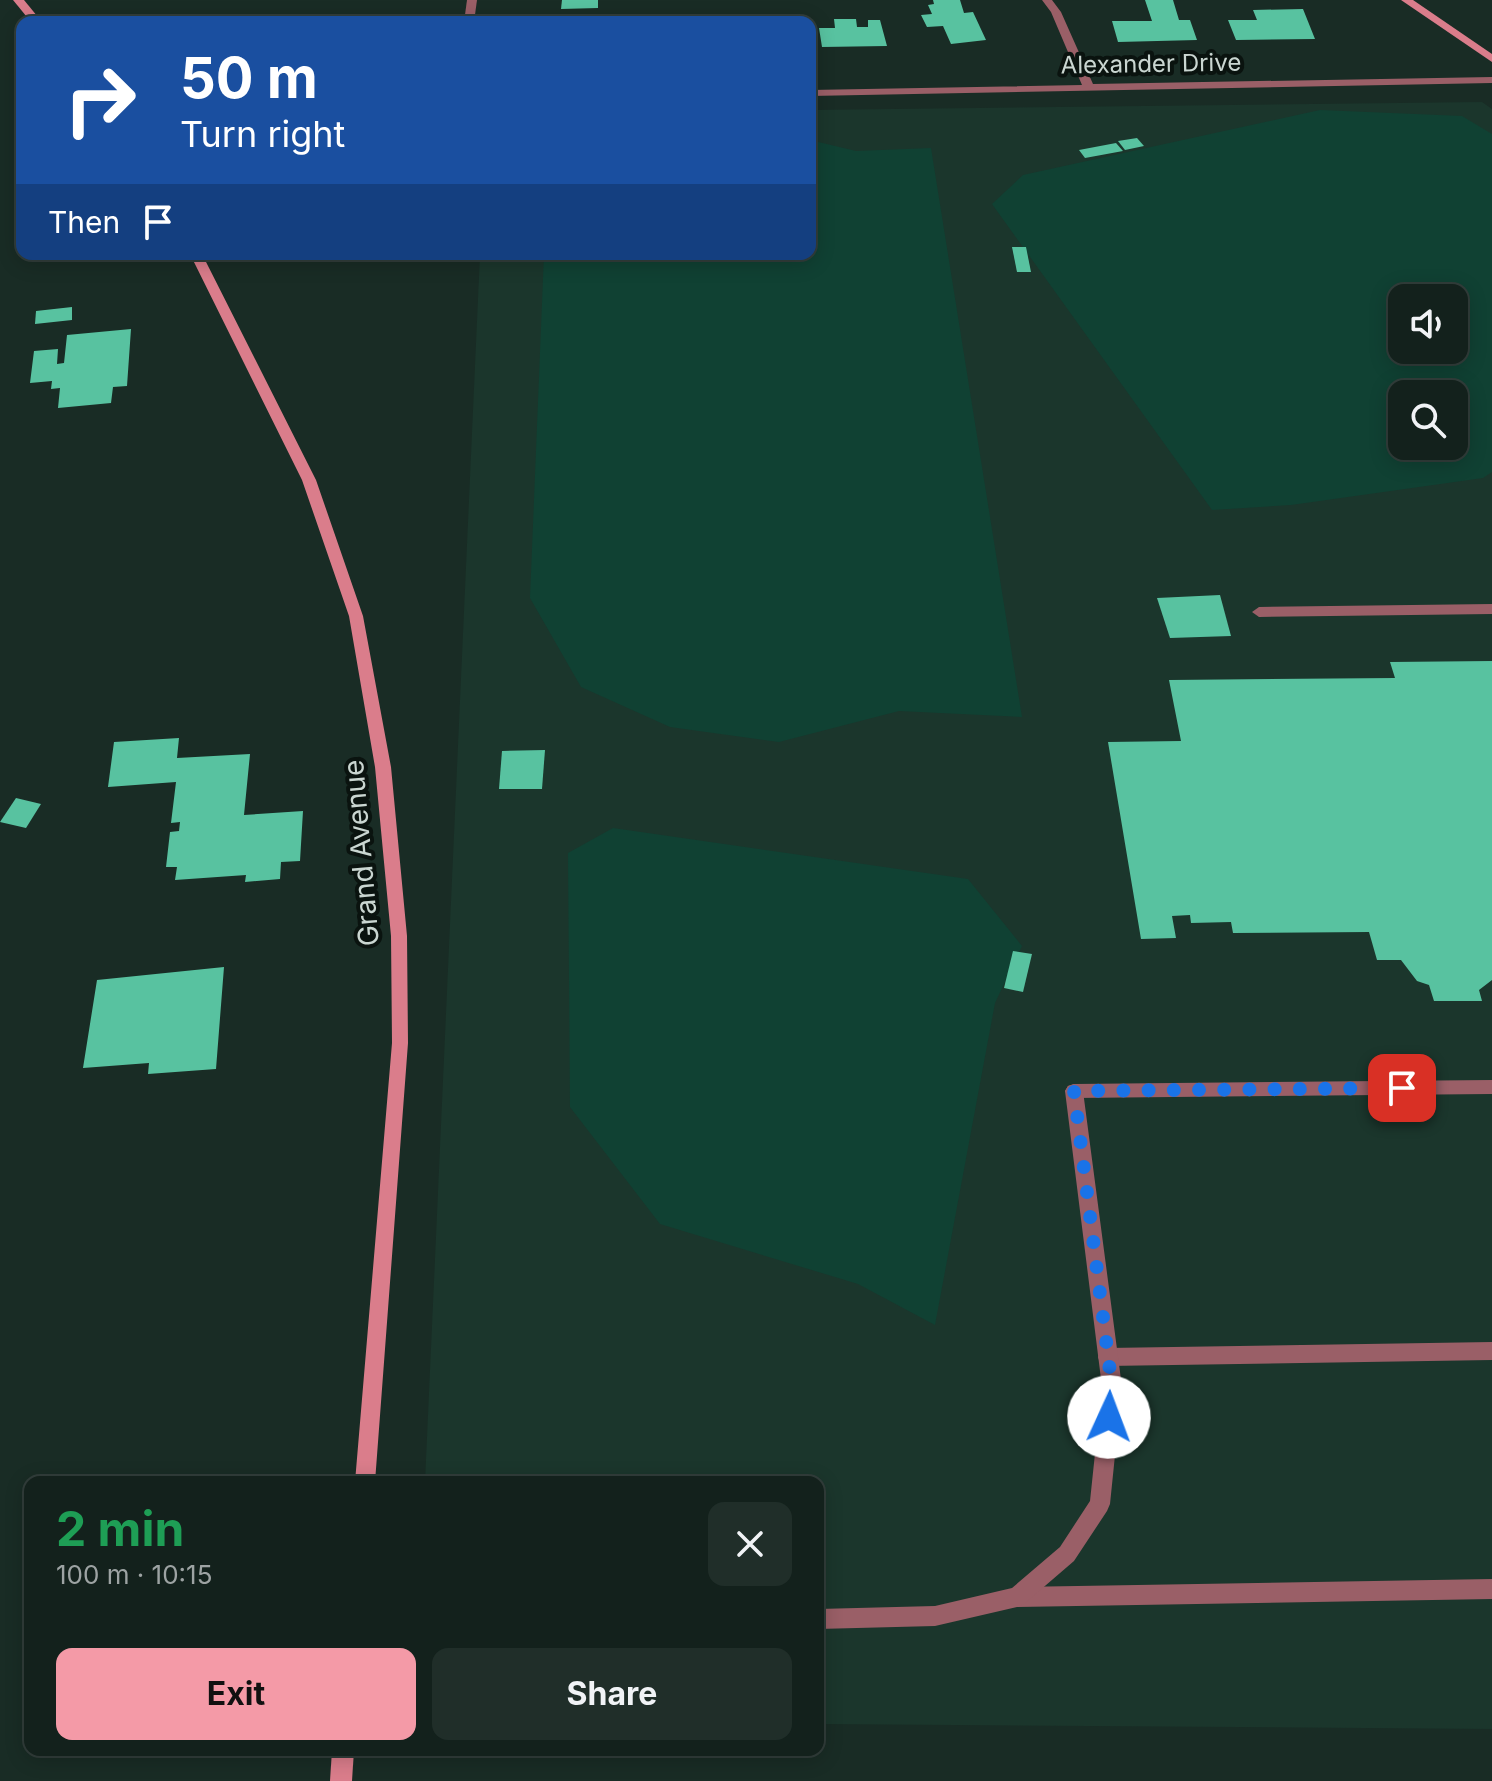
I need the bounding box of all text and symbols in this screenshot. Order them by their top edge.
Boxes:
text: 50 m [180,44,318,112]
street label: Alexander Drive [1060,47,1242,80]
icon: right [48,48,152,152]
text: Turn right [180,112,345,156]
icon: arrive [136,200,180,244]
text: Then [48,204,120,240]
map controls [1388,284,1468,460]
button: sound [1388,284,1468,364]
button: search [1388,380,1468,460]
street label: Grand Avenue [336,758,386,948]
pin [1368,1054,1436,1122]
icon: arrive [1380,1066,1424,1110]
position arrow [1067,1375,1151,1459]
text: 2 min [56,1499,184,1558]
button: close [708,1502,792,1586]
text: 100 m · 10:15 [56,1559,212,1590]
button: Exit [56,1648,416,1740]
button: Share [432,1648,792,1740]

